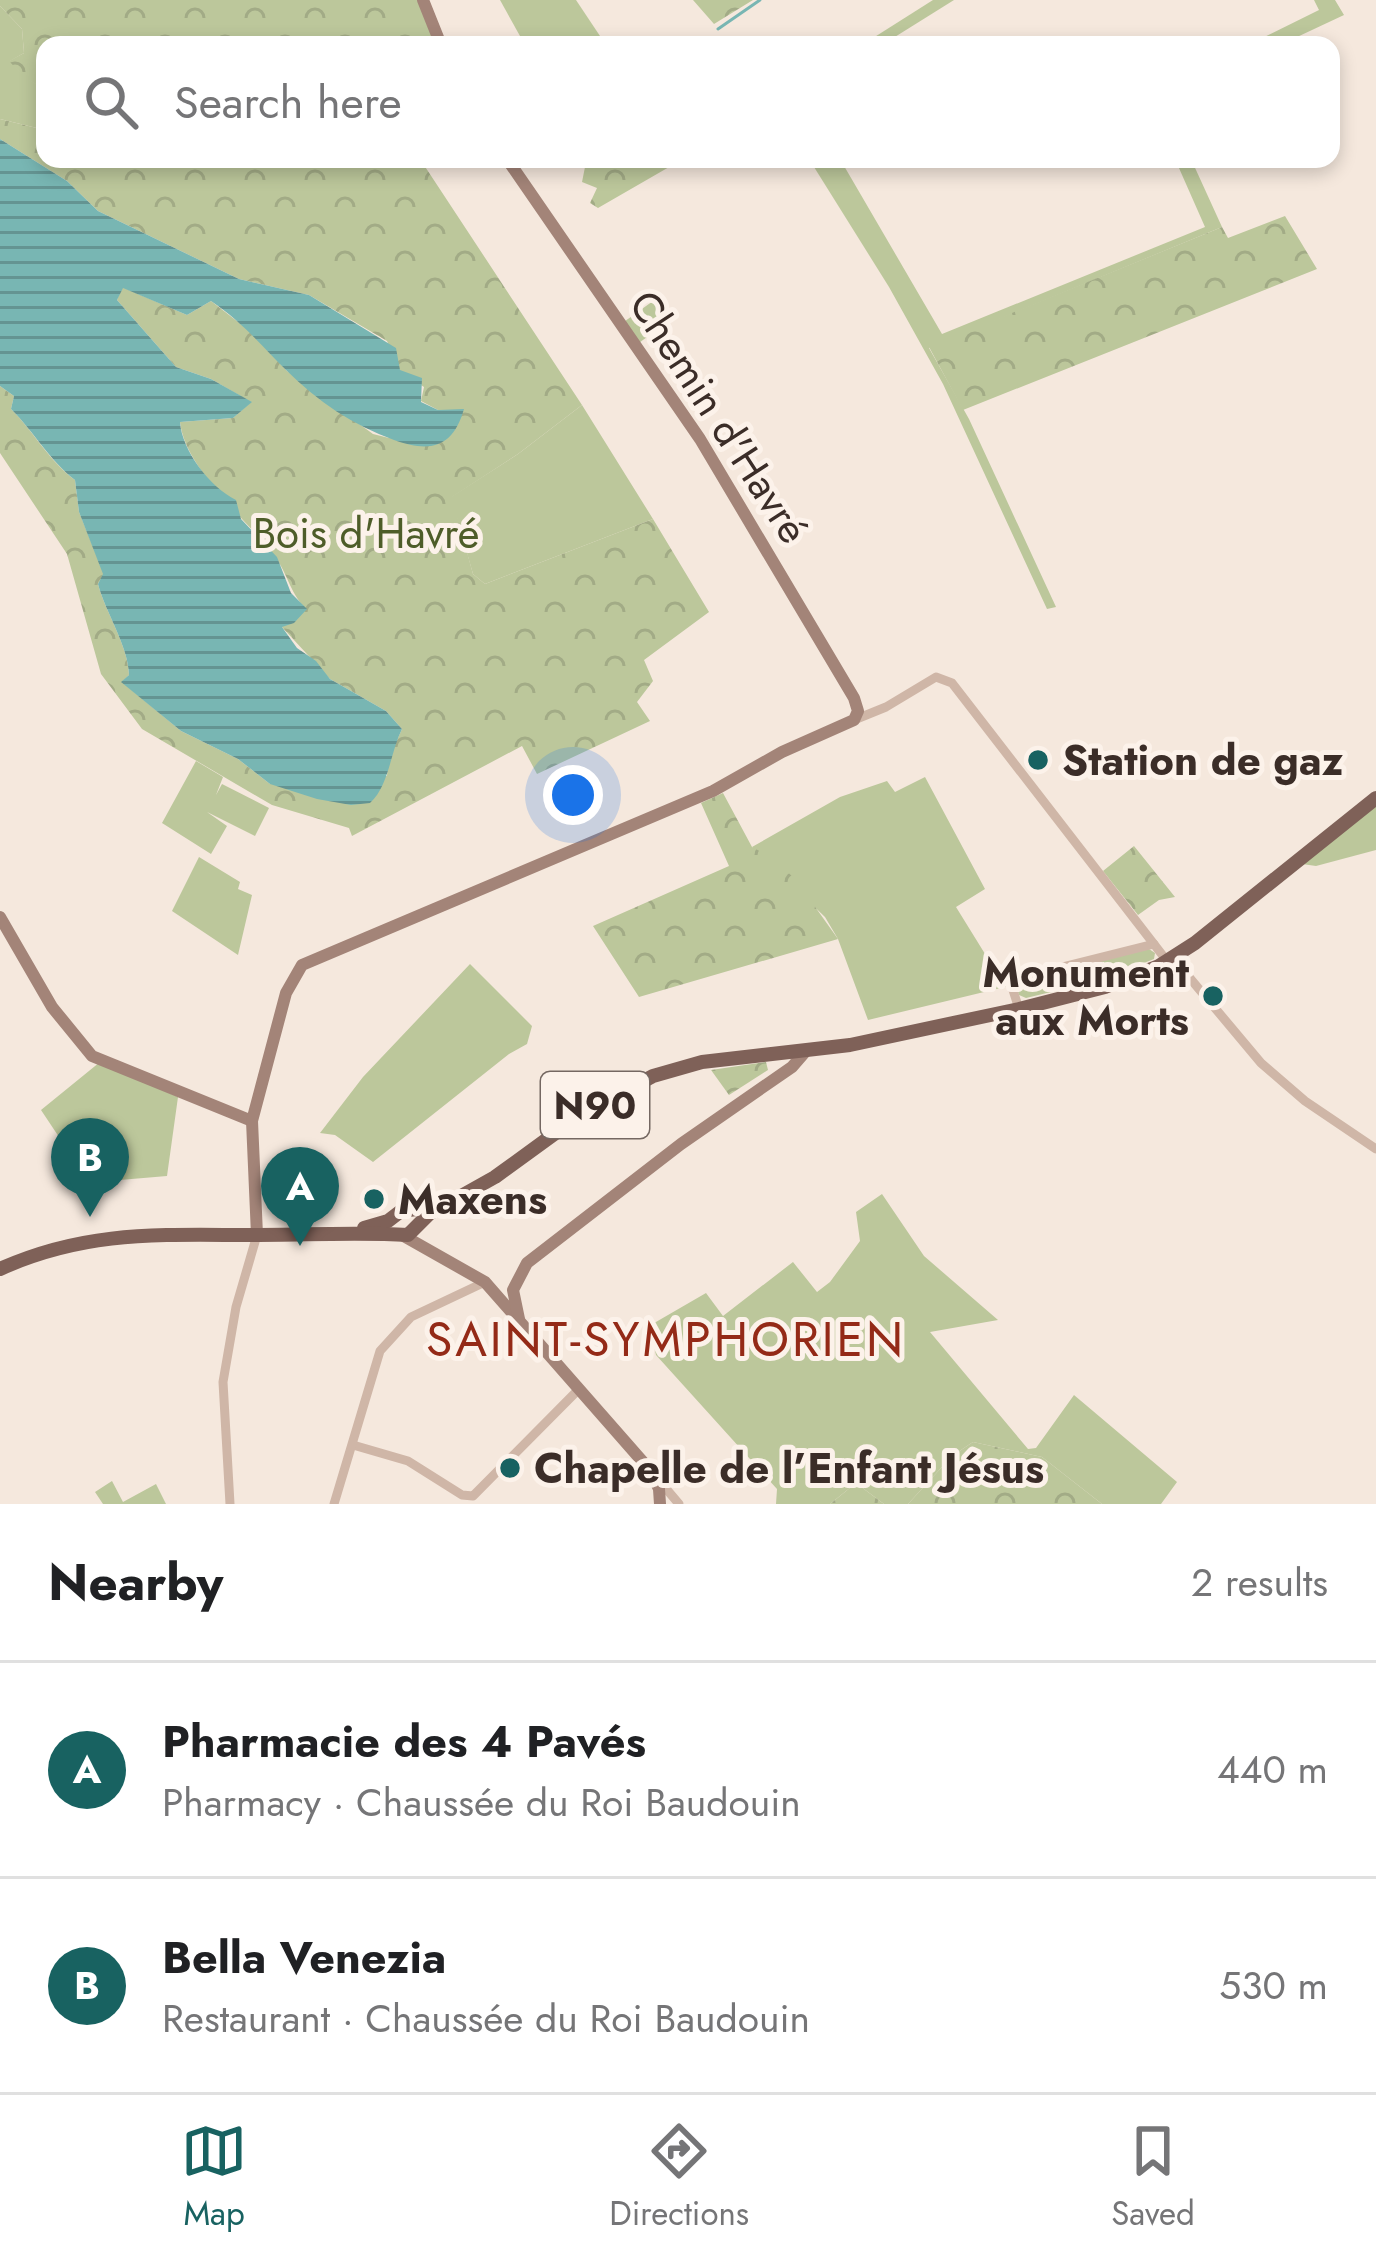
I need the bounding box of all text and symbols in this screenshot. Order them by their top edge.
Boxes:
search box [36,36,1340,168]
icon: search [78,69,144,135]
text: Search here [174,70,402,135]
street label: Chemin d'Havré [614,279,824,555]
park label: Bois d'Havré [253,503,479,564]
place label: Station de gaz [1062,730,1344,791]
marker: Station de gaz [1025,747,1051,773]
your location [543,765,603,825]
place label: Monument aux Morts [982,942,1190,1051]
marker: Monument aux Morts [1200,983,1226,1009]
road number: N90 [541,1072,649,1138]
pin: B [51,1118,129,1217]
pin: A [261,1147,339,1246]
place label: Maxens [398,1169,547,1230]
marker: Maxens [361,1186,387,1212]
district label: SAINT-SYMPHORIEN [426,1305,906,1374]
place label: Chapelle de l’Enfant Jésus [534,1438,1044,1499]
marker: Chapelle de l’Enfant Jésus [497,1455,523,1481]
text: Nearby [48,1545,223,1619]
text: 2 results [1191,1554,1328,1611]
text: Pharmacie des 4 Pavés [162,1709,646,1774]
text: A [73,1741,101,1798]
text: 440 m [1217,1741,1328,1798]
text: Pharmacy · Chaussée du Roi Baudouin [162,1774,801,1831]
text: Bella Venezia [162,1925,446,1990]
text: B [74,1957,100,2014]
text: 530 m [1219,1957,1328,2014]
text: Restaurant · Chaussée du Roi Baudouin [162,1990,810,2047]
tab: Map [181,2118,247,2237]
tab: Directions [609,2118,749,2237]
tab: Saved [1111,2118,1195,2237]

